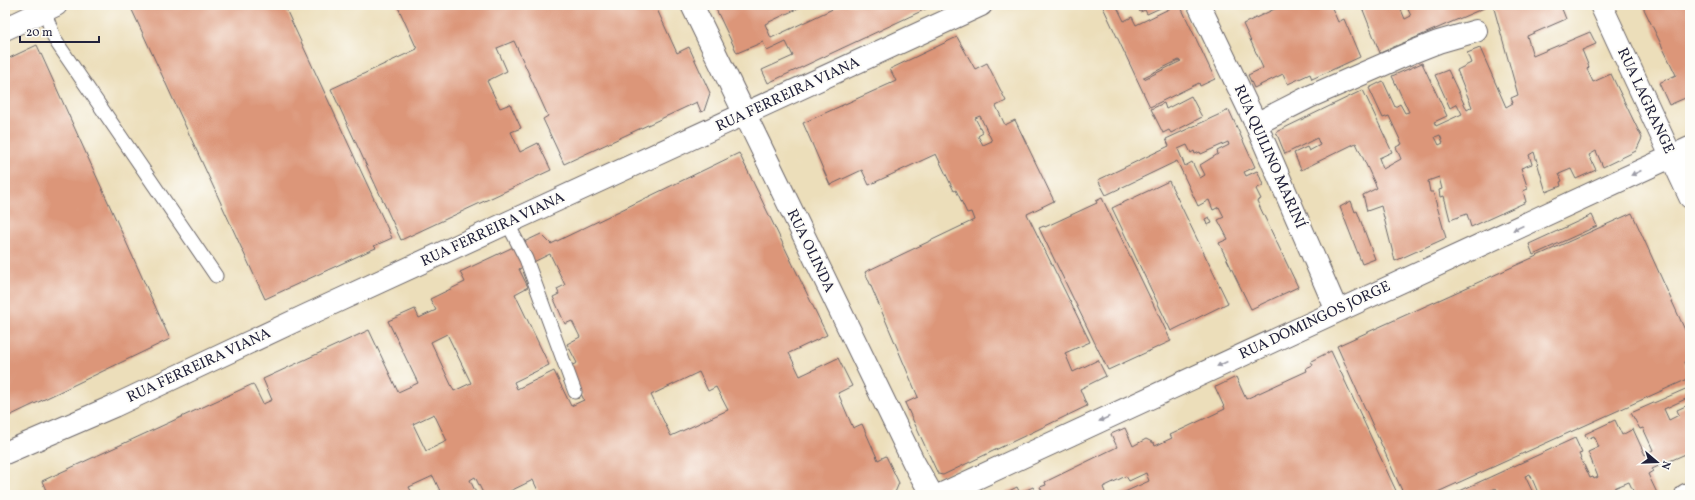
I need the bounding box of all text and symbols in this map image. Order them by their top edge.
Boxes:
scale bar [20,18,99,44]
text: 20 m [26,25,53,41]
street label: RUA LAGRANGE [1611,44,1679,158]
street label: RUA FERREIRA VIANA [713,52,864,138]
street label: RUA QUILINO MARINÍ [1228,82,1310,232]
one-way arrow [1630,170,1642,176]
street label: RUA FERREIRA VIANA [418,187,569,273]
street label: RUA OLINDA [781,206,839,297]
one-way arrow [1512,224,1524,231]
street label: RUA DOMINGOS JORGE [1236,277,1394,365]
street label: RUA FERREIRA VIANA [124,323,275,409]
one-way arrow [1216,361,1228,367]
one-way arrow [1098,416,1110,422]
north arrow [1637,442,1677,482]
text: N [1657,459,1673,471]

